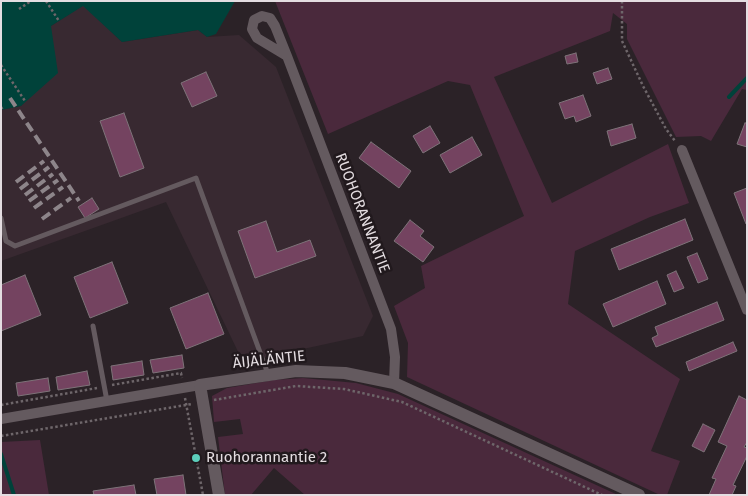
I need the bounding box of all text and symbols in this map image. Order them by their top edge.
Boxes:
street label: RUOHORANNANTIE [331,150,393,276]
street label: ÄIJÄLÄNTIE [232,347,306,373]
place label: Ruohorannantie 2 [206,449,327,467]
marker: Ruohorannantie 2 [190,452,202,464]

